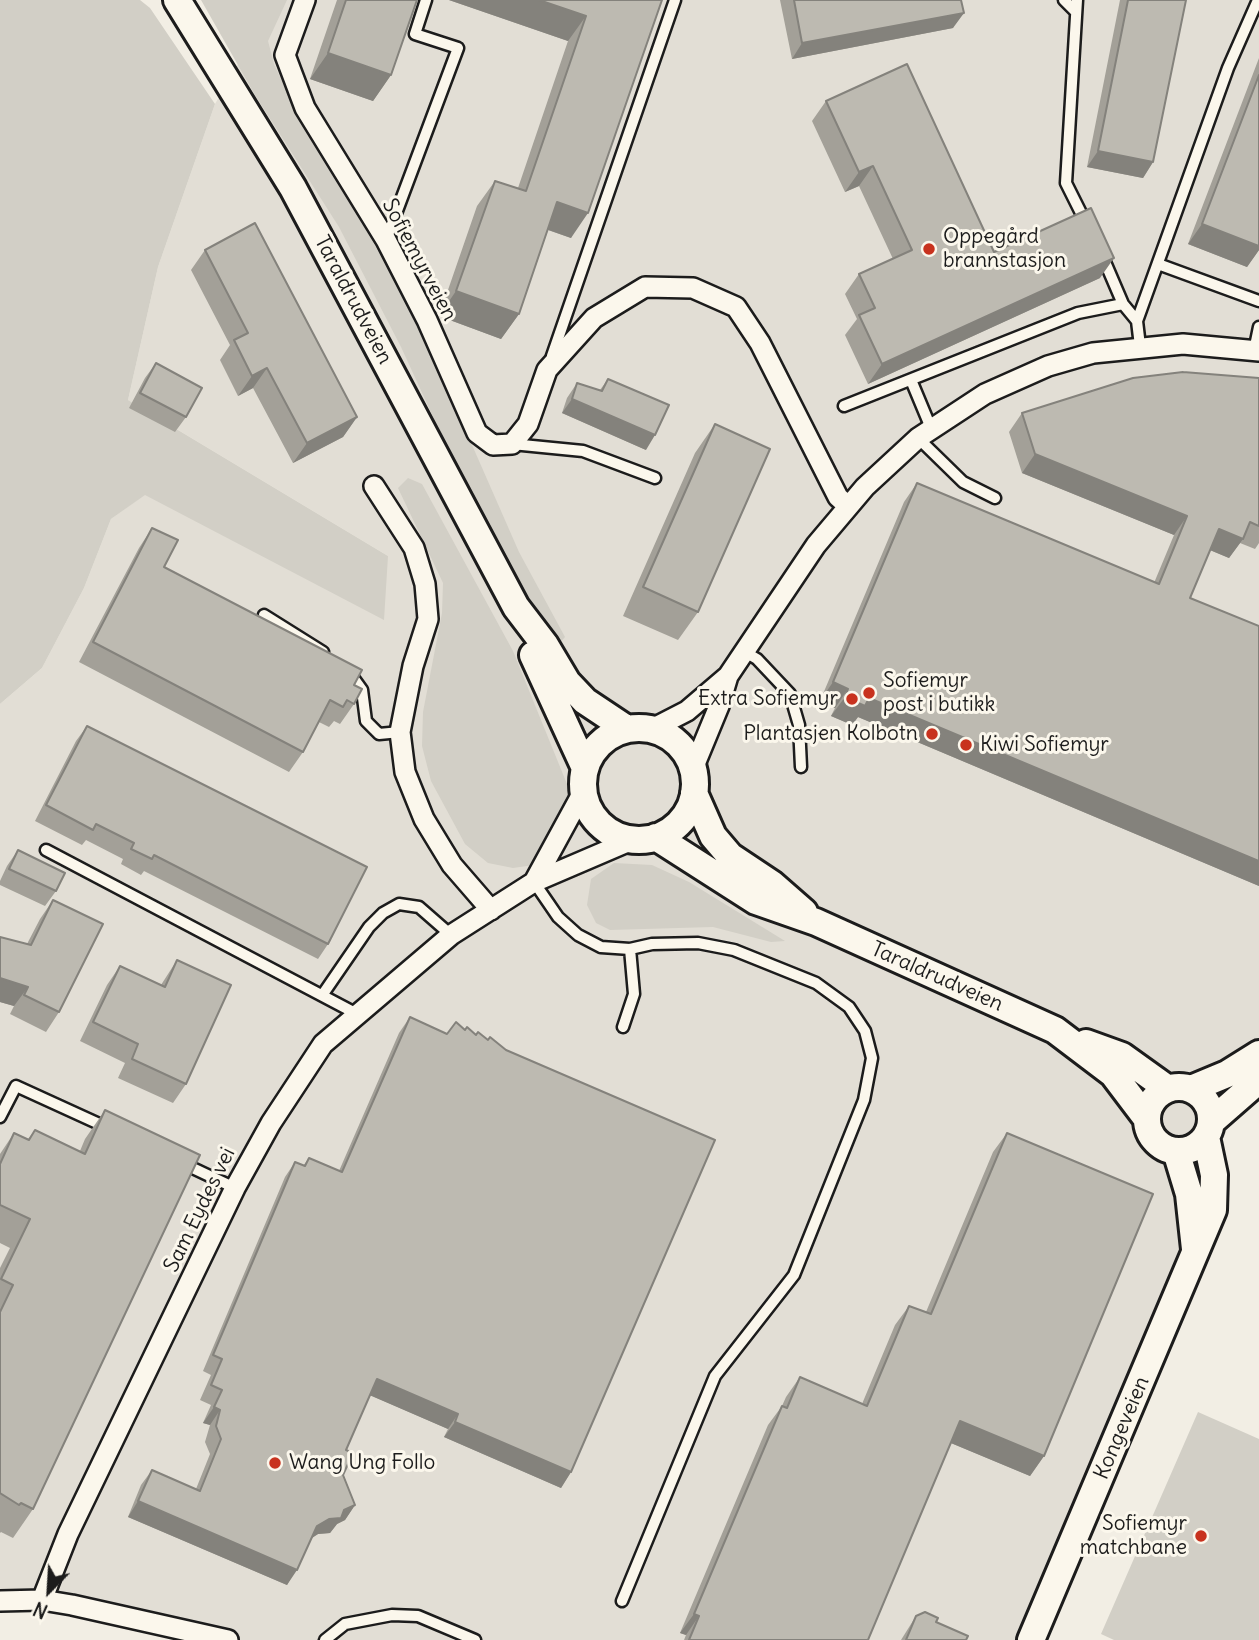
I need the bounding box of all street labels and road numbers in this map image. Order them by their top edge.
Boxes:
street label: Sofiemyrveien [376,195,462,325]
street label: Taraldrudveien [309,231,397,369]
street label: Taraldrudveien [867,937,1007,1017]
street label: Sam Eydes vei [159,1144,241,1276]
street label: Kongeveien [1089,1373,1155,1483]

